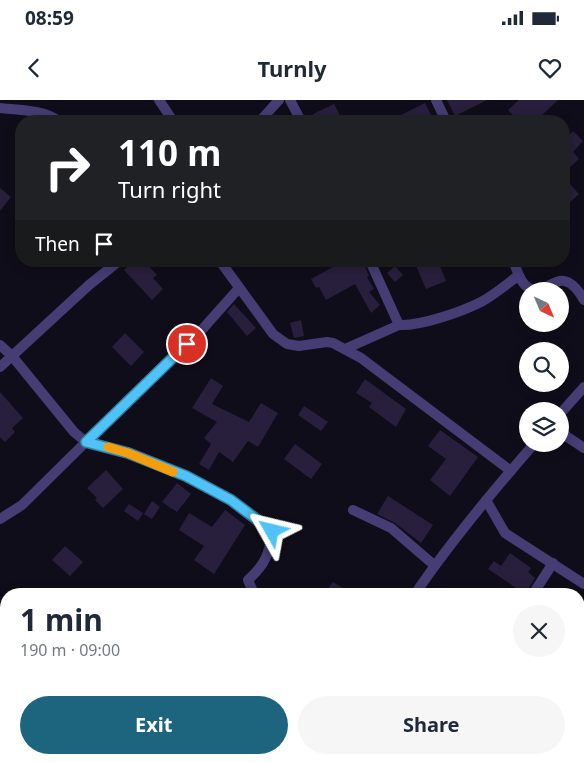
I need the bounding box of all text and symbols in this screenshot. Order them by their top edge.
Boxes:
text: 08:59 [25,5,74,31]
text: Turnly [257,53,327,83]
icon: back [20,54,48,82]
icon: heart [536,54,564,82]
text: 110 m [118,129,221,176]
icon: right [35,135,100,200]
text: Turn right [118,174,221,204]
icon: arrive [90,230,118,258]
text: Then [35,231,80,257]
north arrow [519,282,569,332]
map controls [519,282,569,452]
pin [166,323,208,365]
icon: arrive [173,330,201,358]
button: search [519,342,569,392]
button: layers [519,402,569,452]
position arrow [245,504,297,556]
text: 1 min [20,599,103,640]
button: close [513,605,565,657]
text: 190 m · 09:00 [20,639,120,661]
button: Exit [20,696,288,754]
button: Share [298,696,565,754]

